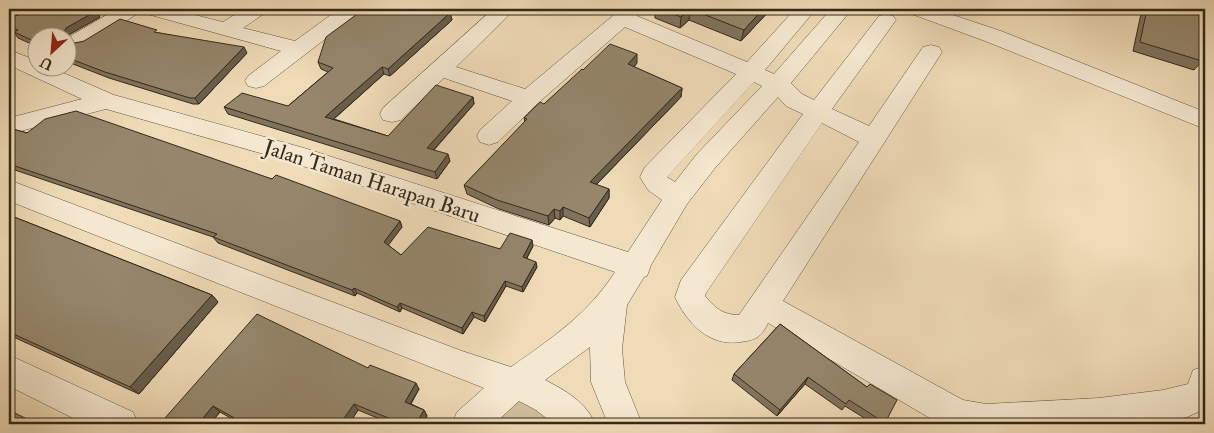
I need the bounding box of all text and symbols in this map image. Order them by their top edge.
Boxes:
north arrow [28,28,78,78]
text: U [37,53,56,73]
street label: Jalan Taman Harapan Baru [259,133,484,229]

